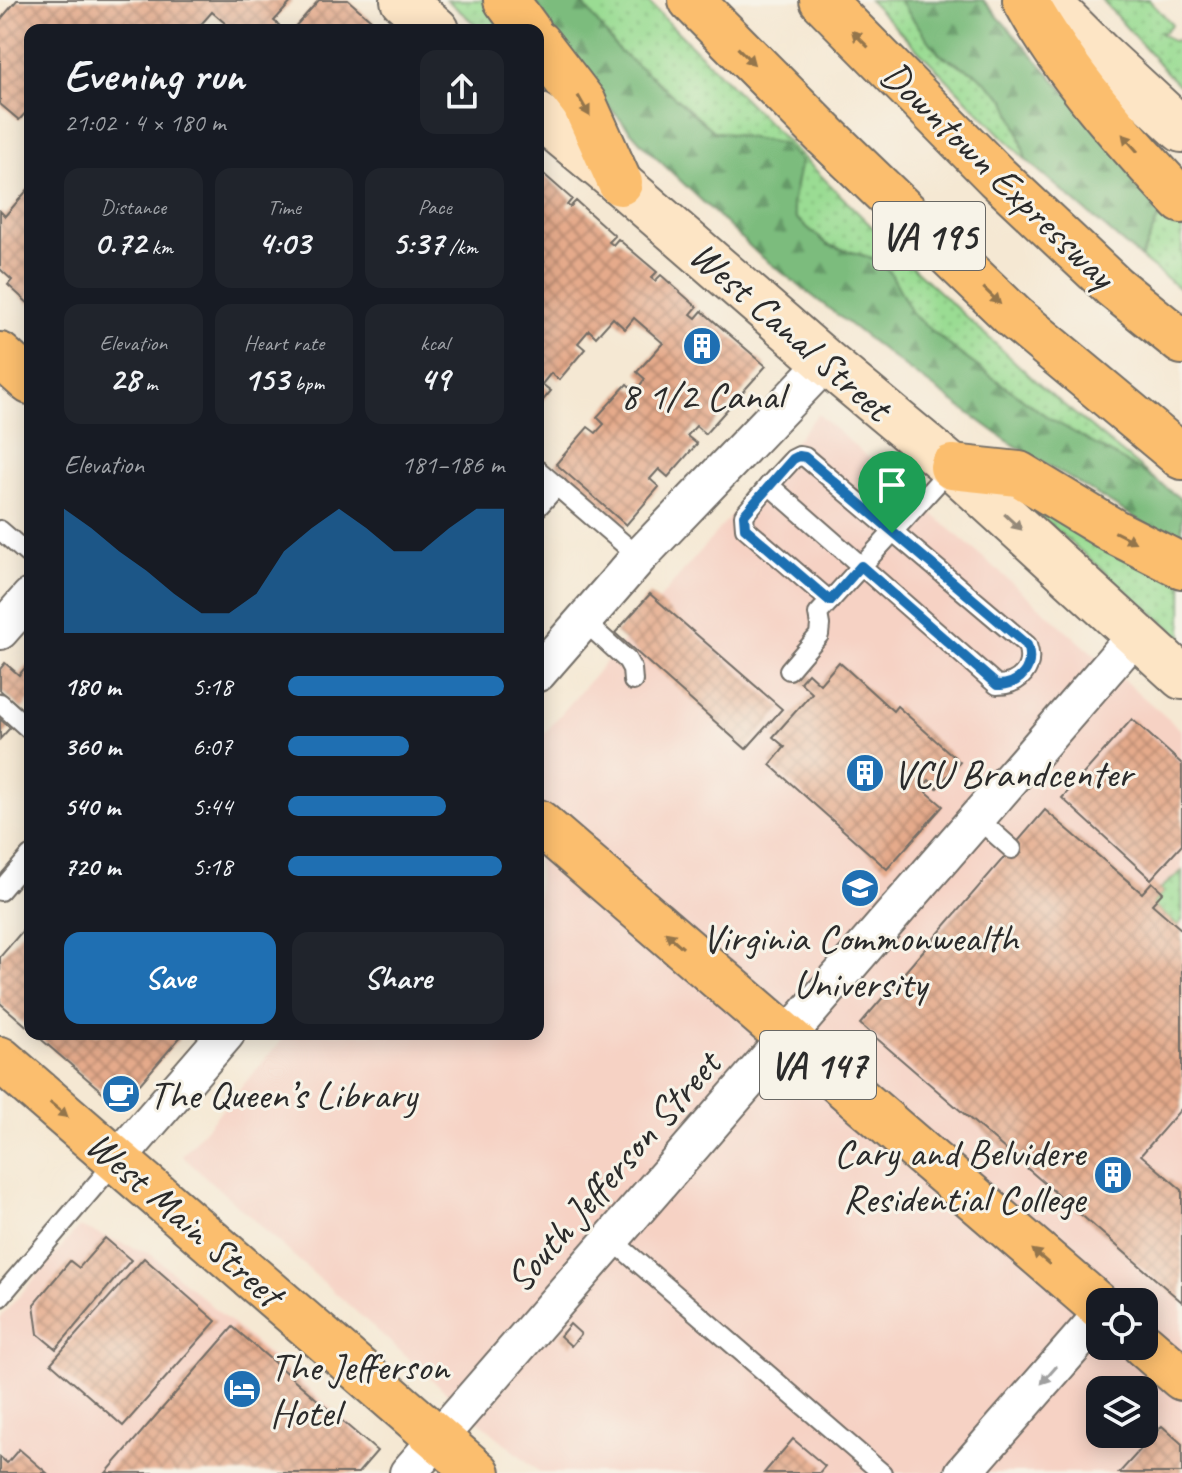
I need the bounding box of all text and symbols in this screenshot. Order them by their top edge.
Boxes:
one-way arrow [852,30,870,49]
one-way arrow [736,46,755,64]
text: Evening run [64,48,244,103]
button: share [420,50,504,134]
street label: Downtown Expressway [871,50,1128,302]
one-way arrow [577,95,591,117]
text: 21:02 · 4 × 180 m [64,106,225,139]
one-way arrow [1122,133,1139,153]
text: Distance [101,193,166,221]
text: Time [267,193,301,221]
text: Pace [418,193,452,221]
road number: VA 195 [873,202,985,270]
text: 0.72 [94,221,146,264]
text: 4:03 [258,221,310,264]
text: 5:37 [392,221,444,264]
street label: West Canal Street [679,230,904,434]
text: km [146,233,173,261]
text: /km [444,233,478,261]
one-way arrow [982,286,1001,305]
building icon: 8 1/2 Canal [681,325,723,367]
text: Elevation [99,329,167,357]
text: Heart rate [244,329,324,357]
text: kcal [420,329,449,357]
text: 28 [109,357,140,400]
text: 153 [244,357,289,400]
text: 49 [420,357,450,400]
text: m [140,369,157,397]
text: bpm [289,369,324,397]
place label: 8 1/2 Canal [620,371,790,421]
text: Elevation [64,448,144,481]
text: 181–186 m [401,448,504,481]
pin [858,451,926,533]
icon: arrive [870,463,914,507]
one-way arrow [1003,513,1022,531]
one-way arrow [1113,530,1136,544]
text: 180 m [64,670,120,703]
text: 5:18 [192,670,232,703]
text: 360 m [64,730,121,763]
text: 6:07 [192,730,232,763]
place label: VCU Brandcenter [893,749,1136,799]
building icon: VCU Brandcenter [844,752,886,794]
text: 540 m [64,790,120,823]
text: 5:44 [192,790,232,823]
text: 720 m [64,850,120,883]
text: 5:18 [192,850,232,883]
school or university icon: Virginia Commonwealth University [839,867,881,909]
place label: Virginia Commonwealth University [702,913,1020,1009]
button: Save [64,932,276,1024]
button: Share [292,932,504,1024]
one-way arrow [665,932,684,950]
road number: VA 147 [760,1031,876,1099]
street label: South Jefferson Street [494,1038,734,1303]
place label: The Queen’s Library [149,1070,419,1120]
cafe icon: The Queen’s Library [100,1073,142,1115]
one-way arrow [49,1101,69,1118]
street label: West Main Street [76,1120,297,1322]
place label: Cary and Belvidere Residential College [834,1128,1088,1224]
building icon: Cary and Belvidere Residential College [1092,1154,1134,1196]
one-way arrow [1031,1249,1051,1266]
map controls [1086,1288,1158,1448]
button: locate [1086,1288,1158,1360]
place label: The Jefferson Hotel [270,1342,451,1438]
one-way arrow [1040,1366,1058,1385]
hotel icon: The Jefferson Hotel [221,1368,263,1410]
button: layers [1086,1376,1158,1448]

